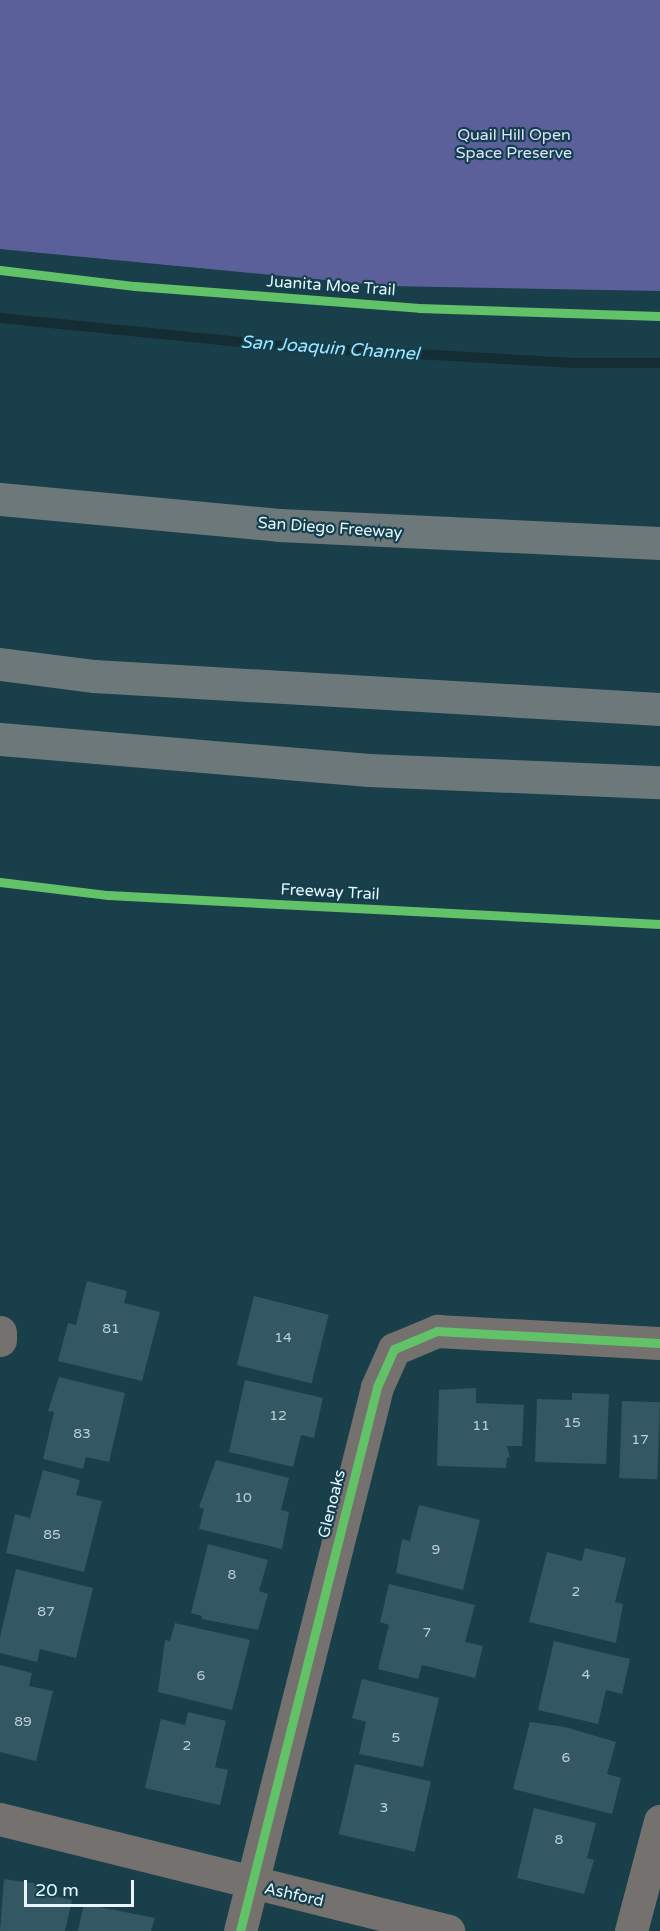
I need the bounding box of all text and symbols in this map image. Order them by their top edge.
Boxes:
park label: Quail Hill Open Space Preserve [456,125,572,163]
street label: Juanita Moe Trail [266,272,396,300]
water label: San Joaquin Channel [240,331,420,365]
street label: San Diego Freeway [257,513,403,543]
street label: Freeway Trail [280,880,380,904]
house number: 81 [102,1321,120,1337]
house number: 14 [274,1330,292,1346]
house number: 12 [269,1408,287,1424]
house number: 15 [563,1415,581,1431]
house number: 11 [472,1418,490,1434]
house number: 83 [73,1426,91,1442]
house number: 17 [631,1432,649,1448]
street label: Glenoaks [314,1468,350,1540]
house number: 10 [234,1490,252,1506]
house number: 85 [43,1527,61,1543]
house number: 9 [432,1542,440,1558]
house number: 8 [228,1567,236,1583]
house number: 2 [572,1584,580,1600]
house number: 87 [37,1604,55,1620]
house number: 7 [423,1625,431,1641]
house number: 4 [582,1667,590,1683]
house number: 6 [197,1668,205,1684]
house number: 89 [14,1714,32,1730]
house number: 5 [392,1730,400,1746]
house number: 2 [183,1738,191,1754]
house number: 6 [562,1750,570,1766]
house number: 3 [380,1800,388,1816]
house number: 8 [555,1832,563,1848]
scale bar [27,1868,136,1906]
text: 20 m [35,1879,79,1901]
street label: Ashford [262,1879,326,1911]

